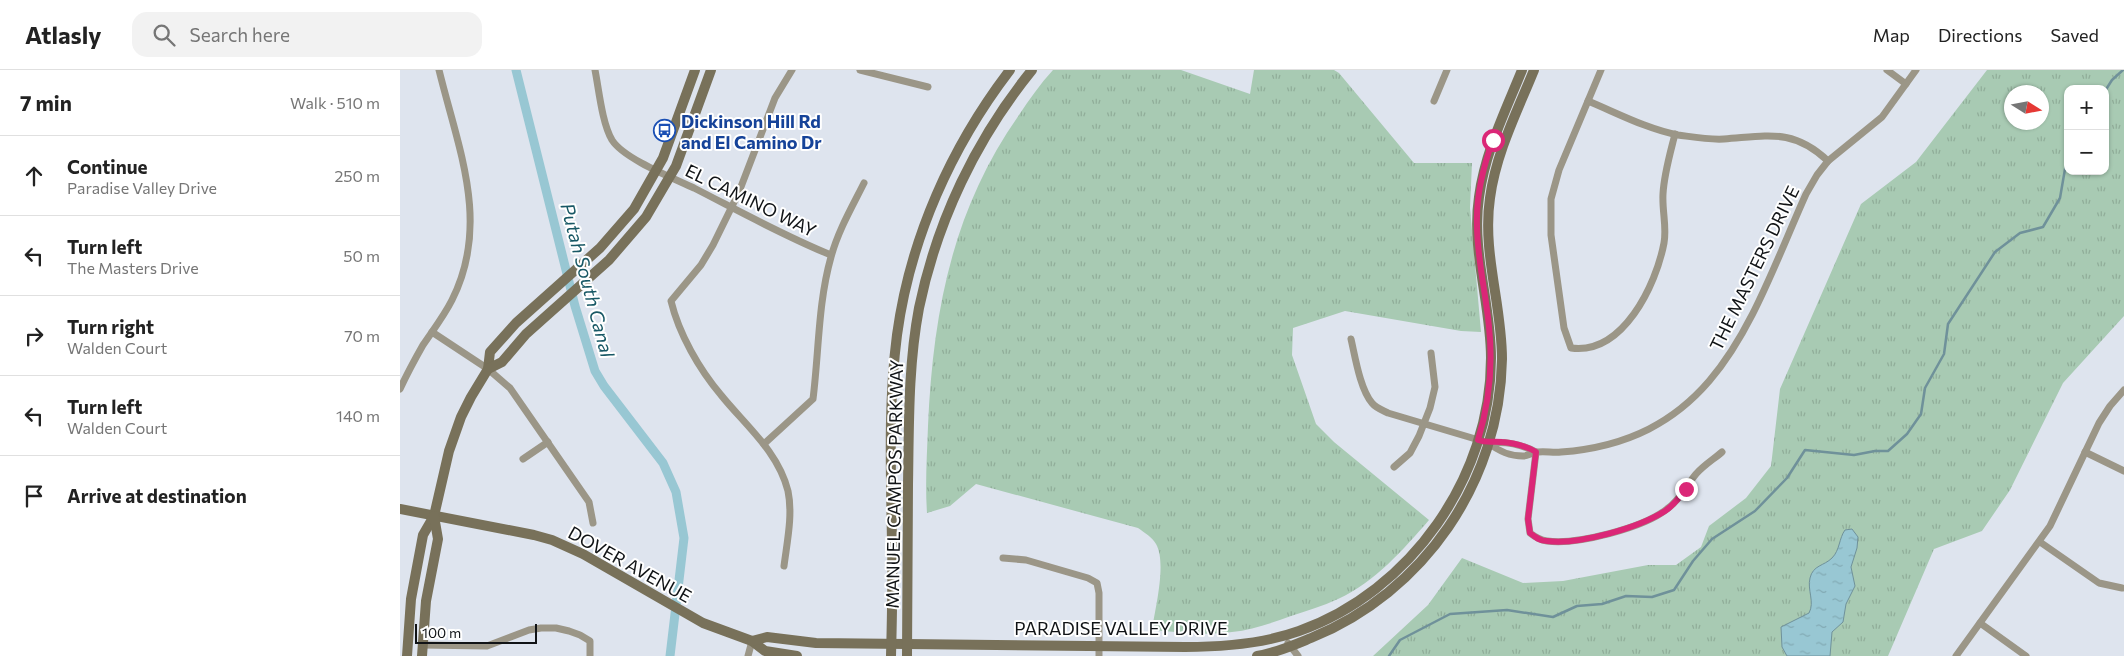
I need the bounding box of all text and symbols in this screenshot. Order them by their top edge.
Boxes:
search box [132,12,482,57]
text: Atlasly [25,20,102,49]
icon: search [150,21,178,49]
text: Search here [190,23,290,46]
text: Map [1873,24,1910,46]
text: Directions [1938,24,2022,46]
text: Saved [2050,24,2099,46]
north arrow [2004,85,2049,130]
map controls [2064,85,2109,175]
button: + [2064,85,2109,130]
text: 7 min [20,90,72,115]
text: Walk · 510 m [290,93,380,112]
place label: Dickinson Hill Rd and El Camino Dr [681,110,822,153]
bus stop icon: Dickinson Hill Rd and El Camino Dr [653,119,677,143]
route start [1482,129,1505,152]
button: − [2064,130,2109,175]
text: Continue [67,155,147,178]
street label: EL CAMINO WAY [682,159,820,241]
icon: ahead [20,162,48,190]
text: 250 m [334,166,380,185]
text: Paradise Valley Drive [67,178,217,197]
street label: THE MASTERS DRIVE [1704,182,1804,354]
water label: Putah South Canal [556,200,620,361]
text: Turn left [67,235,142,258]
icon: left [20,242,48,270]
text: 50 m [343,246,380,265]
text: The Masters Drive [67,258,199,277]
text: Turn right [67,315,154,338]
icon: right [20,322,48,350]
text: 70 m [344,326,380,345]
text: Walden Court [67,338,167,357]
street label: MANUEL CAMPOS PARKWAY [881,359,907,609]
text: Turn left [67,395,142,418]
icon: left [20,402,48,430]
text: 140 m [336,406,380,425]
text: Walden Court [67,418,167,437]
route end [1675,478,1698,501]
icon: arrive [20,482,48,510]
text: Arrive at destination [67,484,247,507]
street label: DOVER AVENUE [564,521,696,607]
street label: PARADISE VALLEY DRIVE [1014,617,1228,639]
scale bar [415,621,538,644]
text: 100 m [422,624,461,641]

